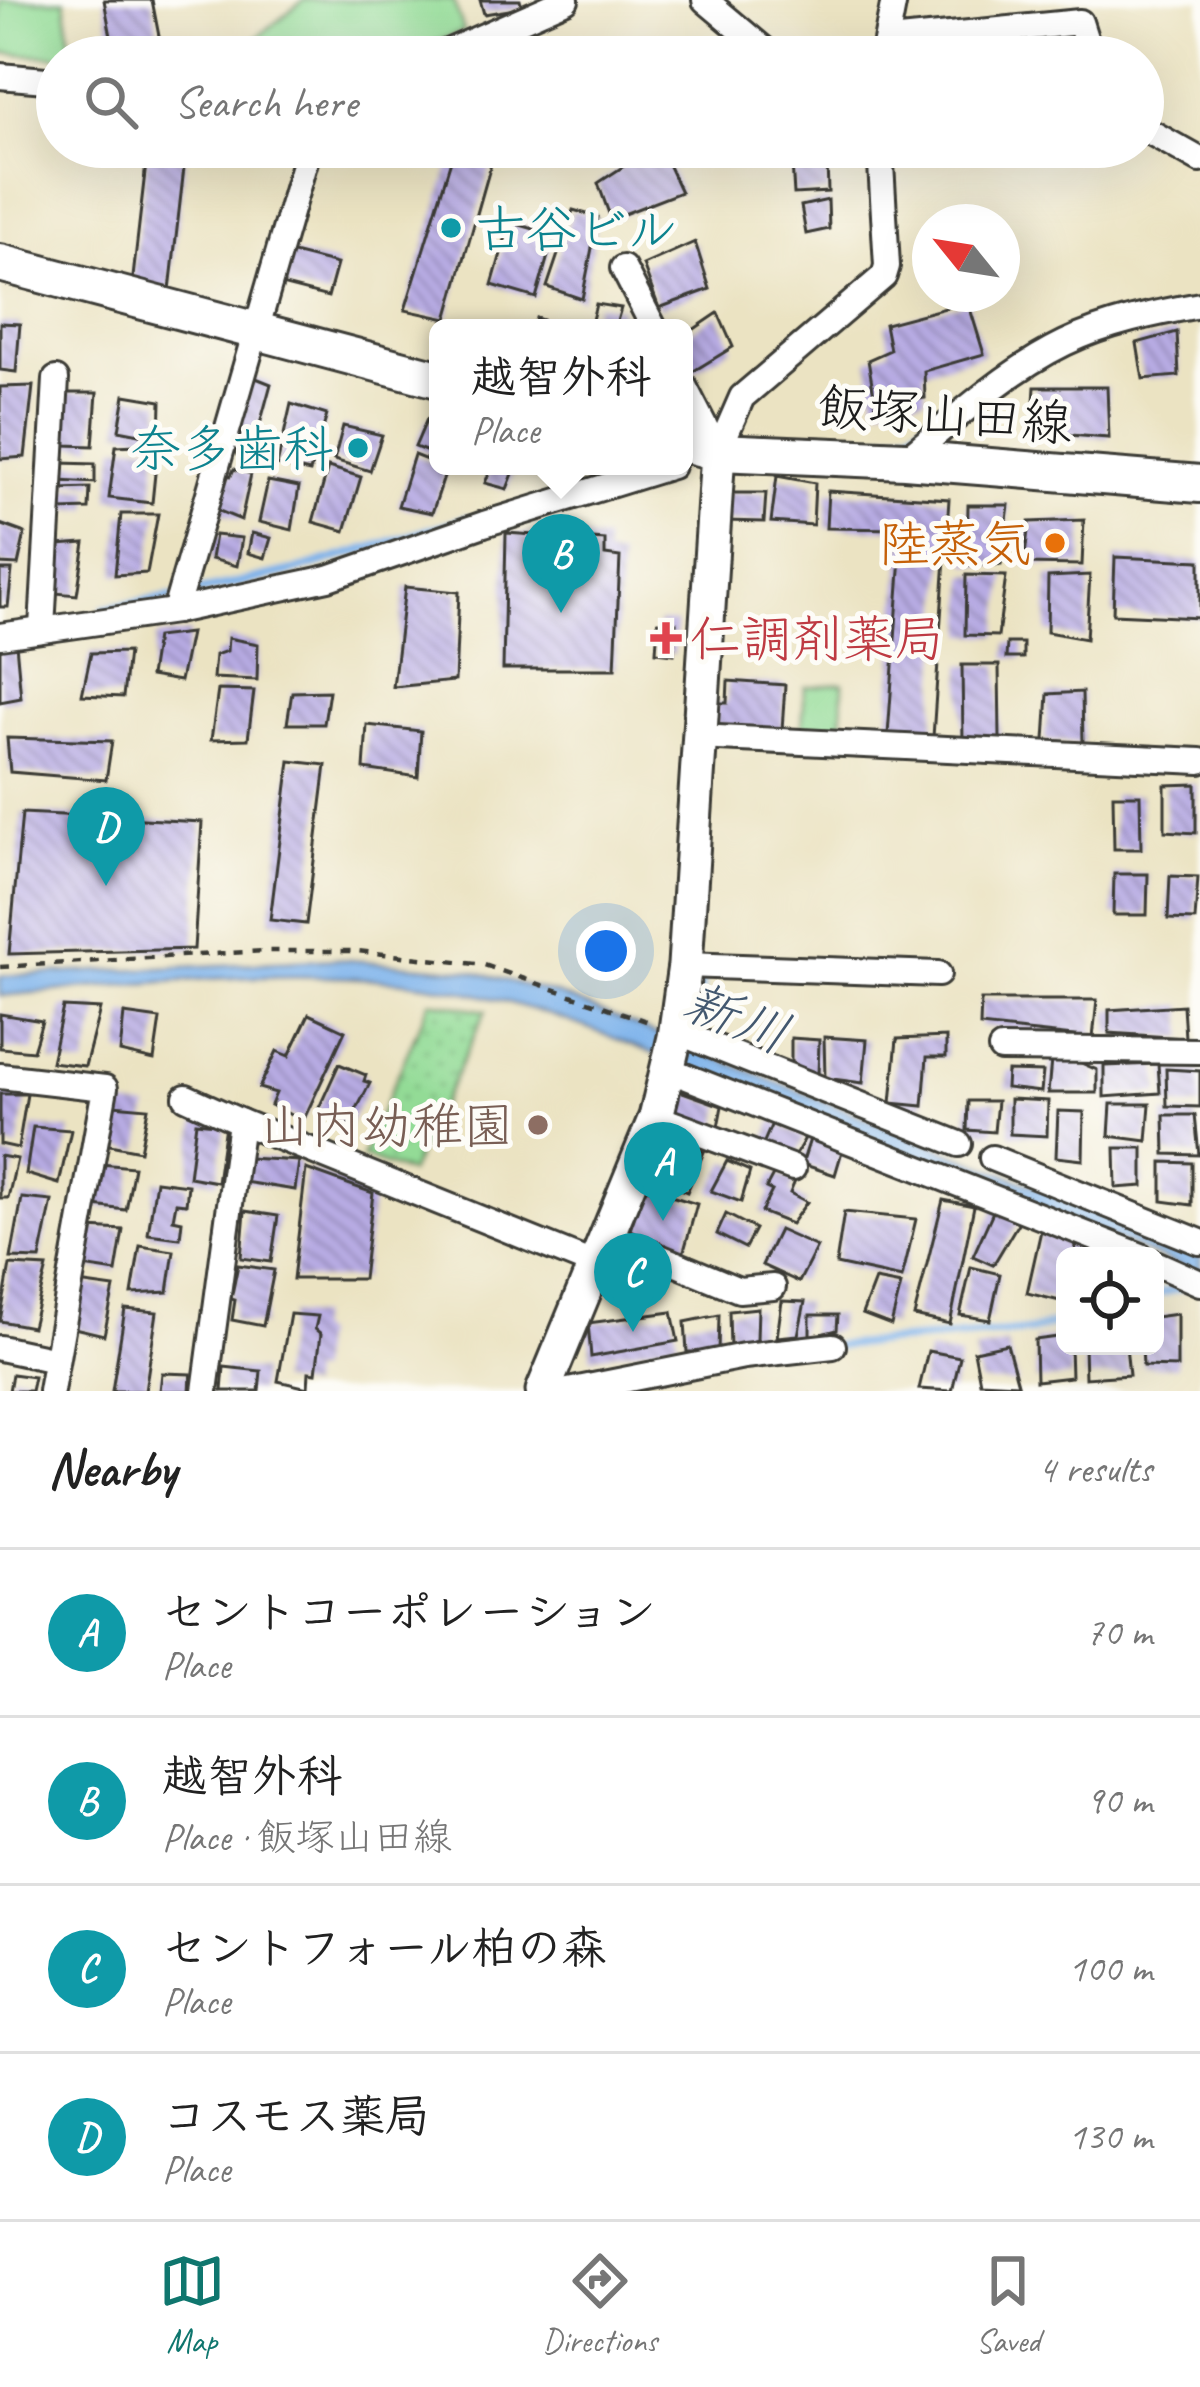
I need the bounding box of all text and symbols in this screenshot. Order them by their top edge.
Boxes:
search box [36,36,1164,168]
icon: search [78,69,144,135]
text: Search here [174,74,357,131]
place label: 古谷ビル [475,197,678,261]
north arrow [912,204,1020,312]
marker: 古谷ビル [438,215,464,241]
popup [429,319,693,475]
text: 越智外科 [471,349,651,406]
street label: 飯塚山田線 [816,374,1074,456]
text: Place [471,406,539,455]
place label: 奈多歯科 [130,417,334,481]
marker: 奈多歯科 [345,435,371,461]
place label: 陸蒸気 [878,512,1031,576]
pin: B [522,514,600,613]
marker: 陸蒸気 [1042,530,1068,556]
place label: 仁調剤薬局 [690,607,945,671]
marker: 仁調剤薬局 [653,625,679,651]
pin: D [67,787,145,886]
your location [576,921,636,981]
water label: 新川 [674,967,799,1069]
place label: 山内幼稚園 [259,1094,514,1158]
marker: 山内幼稚園 [525,1112,551,1138]
pin: A [624,1122,702,1221]
pin: C [594,1233,672,1332]
map controls [1056,1247,1164,1355]
button: locate [1056,1247,1164,1355]
text: Nearby [48,1437,176,1501]
text: 4 results [1038,1445,1152,1494]
text: セントコーポレーション [162,1584,656,1641]
text: A [77,1608,97,1657]
text: 70 m [1086,1608,1152,1657]
text: Place [162,1641,230,1690]
text: 越智外科 [162,1748,342,1805]
text: B [77,1776,97,1825]
text: 90 m [1086,1776,1152,1825]
text: Place · 飯塚山田線 [162,1813,452,1862]
text: セントフォール柏の森 [162,1920,607,1977]
text: C [78,1944,96,1993]
text: 100 m [1068,1944,1152,1993]
text: Place [162,1977,230,2026]
text: コスモス薬局 [162,2088,430,2145]
text: D [76,2112,98,2161]
text: 130 m [1068,2112,1152,2161]
text: Place [162,2145,230,2194]
tab: Map [159,2248,225,2362]
tab: Directions [543,2248,657,2362]
tab: Saved [975,2248,1041,2362]

